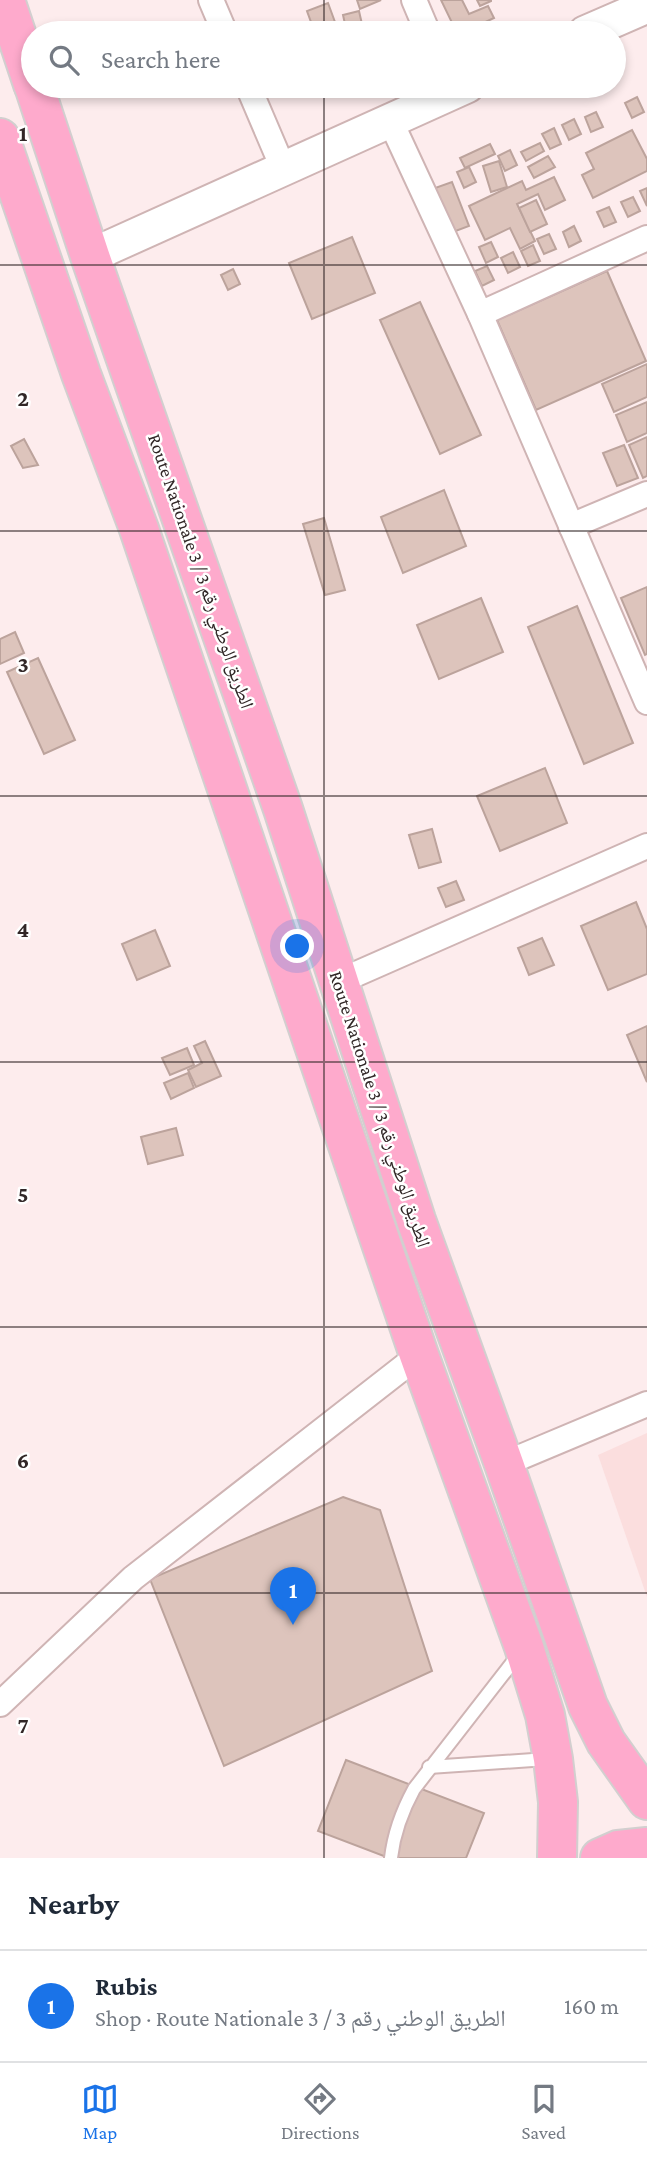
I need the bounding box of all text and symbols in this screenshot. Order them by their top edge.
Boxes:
search box [21,21,626,98]
icon: search [45,41,83,79]
text: Search here [101,45,220,74]
text: 1 [19,120,28,146]
text: 2 [17,385,29,411]
street label: Route Nationale 3 / الطريق الوطني رقم 3 [139,431,258,713]
text: 3 [17,651,29,677]
text: 4 [17,916,29,942]
your location [280,929,314,963]
street label: Route Nationale 3 / الطريق الوطني رقم 3 [321,968,435,1251]
text: 5 [17,1181,29,1207]
text: 6 [17,1447,29,1473]
pin: 1 [270,1567,316,1625]
text: 7 [17,1712,29,1738]
text: Nearby [28,1887,119,1920]
text: Rubis [95,1972,157,2001]
text: 1 [47,1993,55,2019]
text: 160 m [564,1993,619,2019]
text: Shop · Route Nationale 3 / الطريق الوطني رقم 3 [95,2005,506,2031]
tab: Map [81,2080,119,2143]
tab: Directions [281,2080,360,2143]
tab: Saved [521,2080,566,2143]

